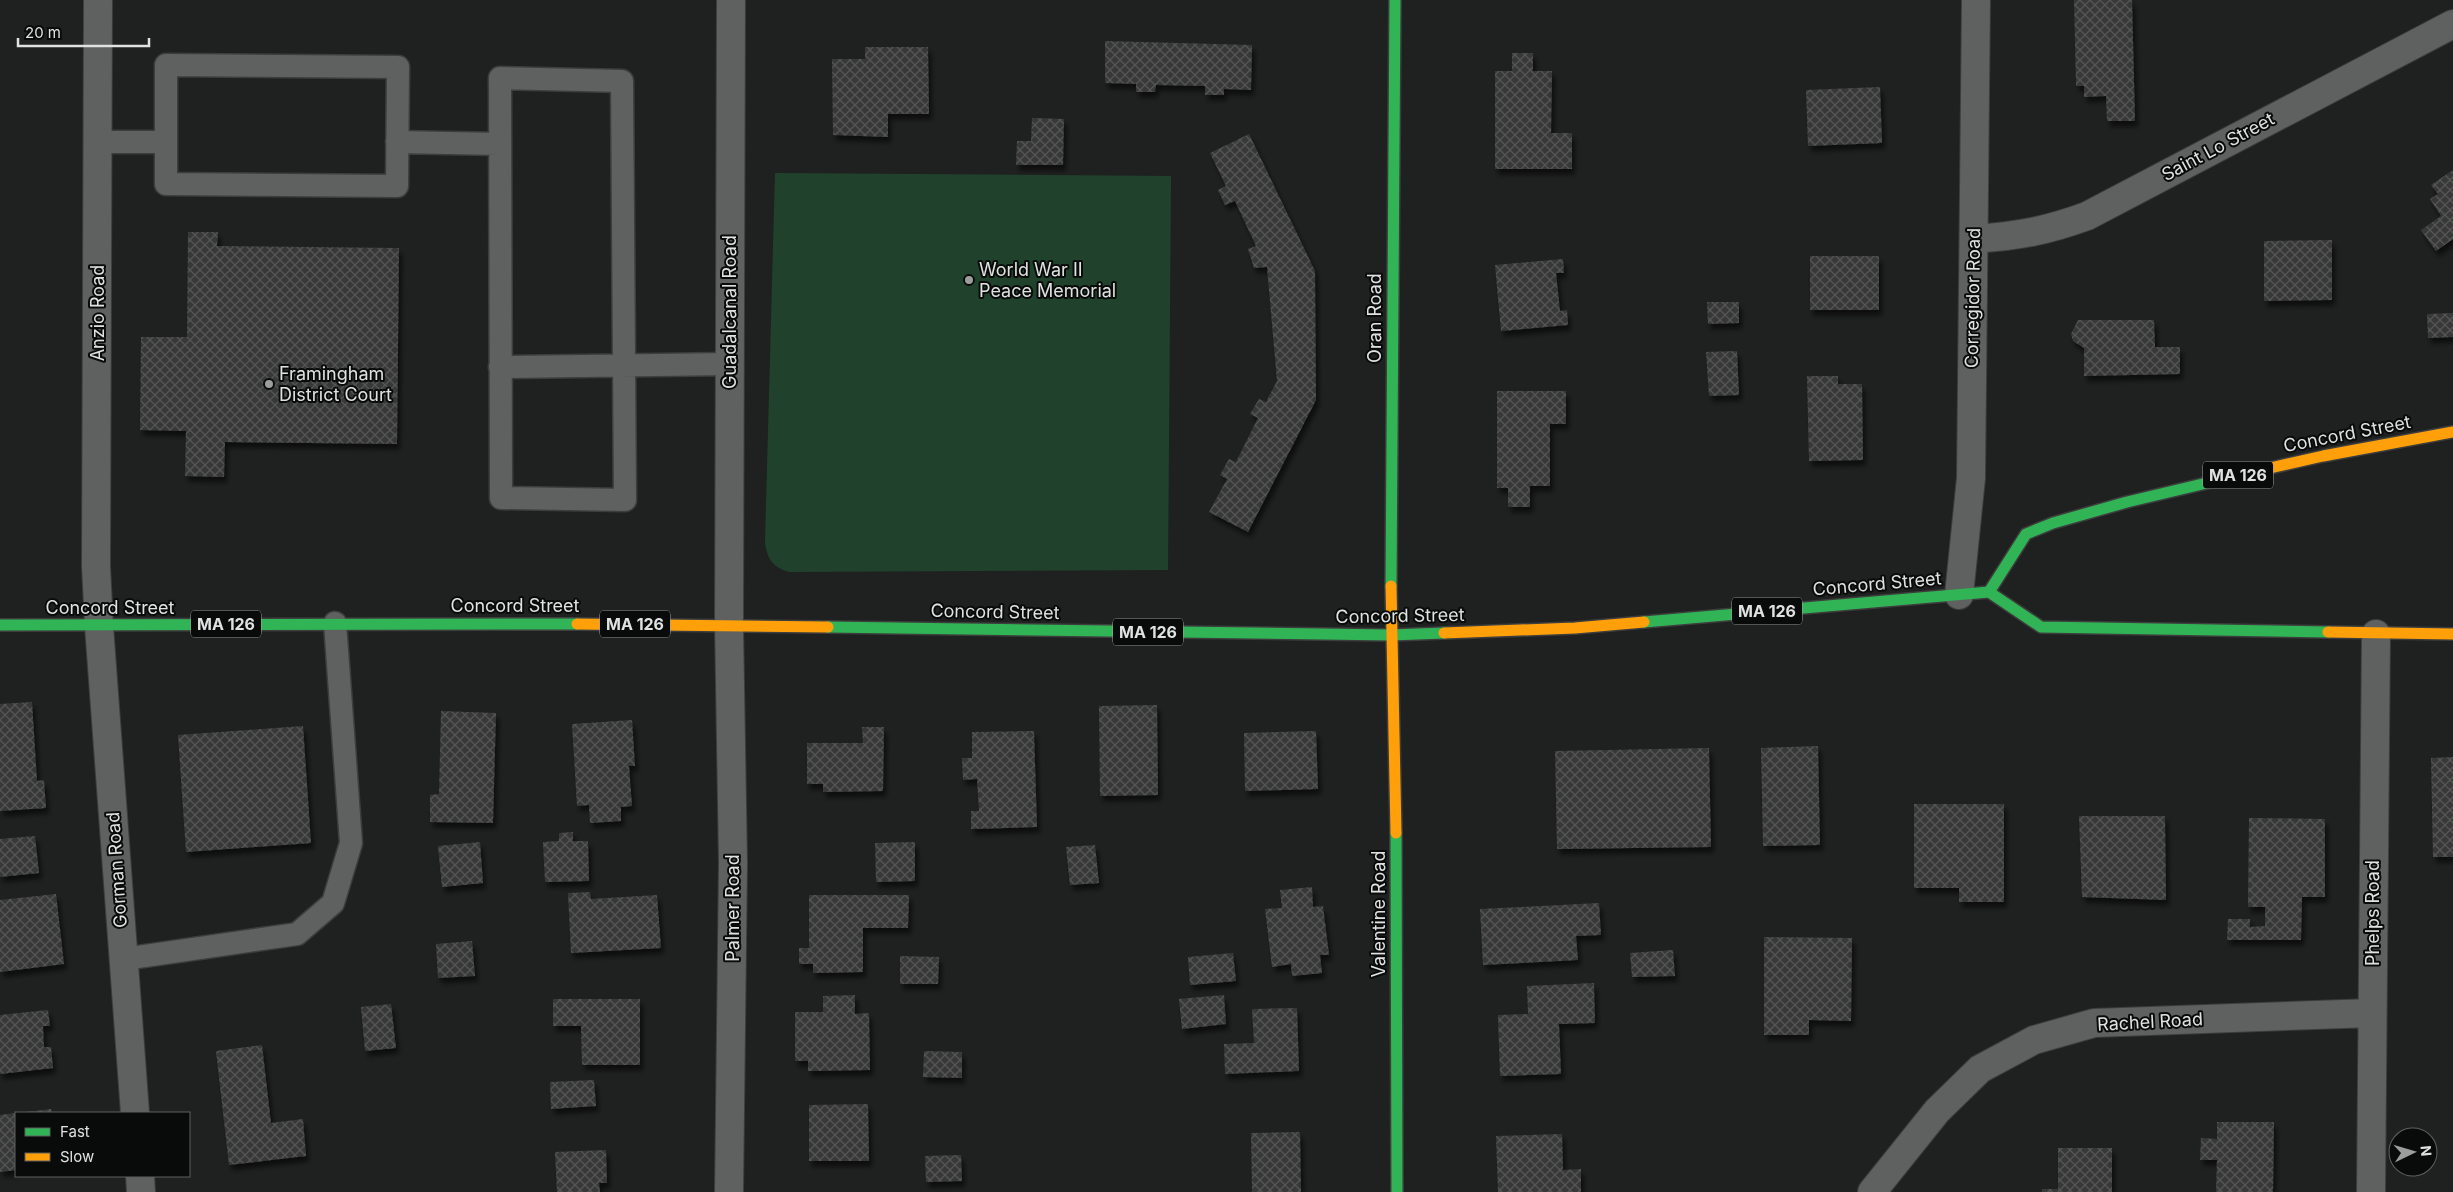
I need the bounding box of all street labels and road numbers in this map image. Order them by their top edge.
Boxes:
street label: Saint Lo Street [2158,108,2278,185]
street label: Corregidor Road [1961,228,1984,368]
street label: Guadalcanal Road [719,235,740,389]
street label: Anzio Road [87,265,108,361]
street label: Oran Road [1364,273,1385,363]
street label: Concord Street [2282,411,2412,456]
road number: MA 126 [2203,462,2273,488]
street label: Concord Street [1812,567,1942,600]
street label: Concord Street [450,595,580,616]
street label: Concord Street [45,597,175,618]
road number: MA 126 [1732,598,1802,624]
street label: Concord Street [930,600,1060,623]
street label: Concord Street [1335,604,1465,627]
road number: MA 126 [191,610,261,638]
road number: MA 126 [600,610,670,638]
road number: MA 126 [1113,618,1183,646]
street label: Gorman Road [102,811,131,929]
street label: Valentine Road [1368,851,1389,977]
street label: Palmer Road [722,854,743,962]
street label: Phelps Road [2362,860,2383,966]
street label: Rachel Road [2097,1008,2203,1035]

